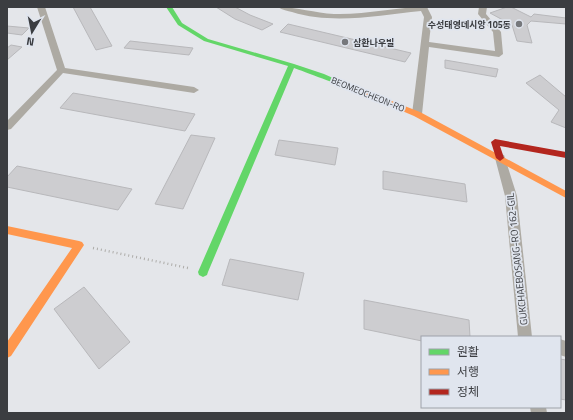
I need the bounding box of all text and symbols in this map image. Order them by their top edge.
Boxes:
north arrow [12,12,52,52]
place label: 수성태영데시앙 105동 [428,18,511,31]
marker: 수성태영데시앙 105동 [514,19,524,29]
text: N [25,33,35,50]
place label: 삼환나우빌 [353,36,394,49]
marker: 삼환나우빌 [340,37,350,47]
street label: BEOMEOCHEON-RO [329,73,407,115]
street label: GUKCHAEBOSANG-RO 162-GIL [503,192,531,326]
legend [421,336,561,408]
text: 원활 [457,342,479,361]
text: 서행 [457,362,479,381]
text: 정체 [457,382,479,401]

